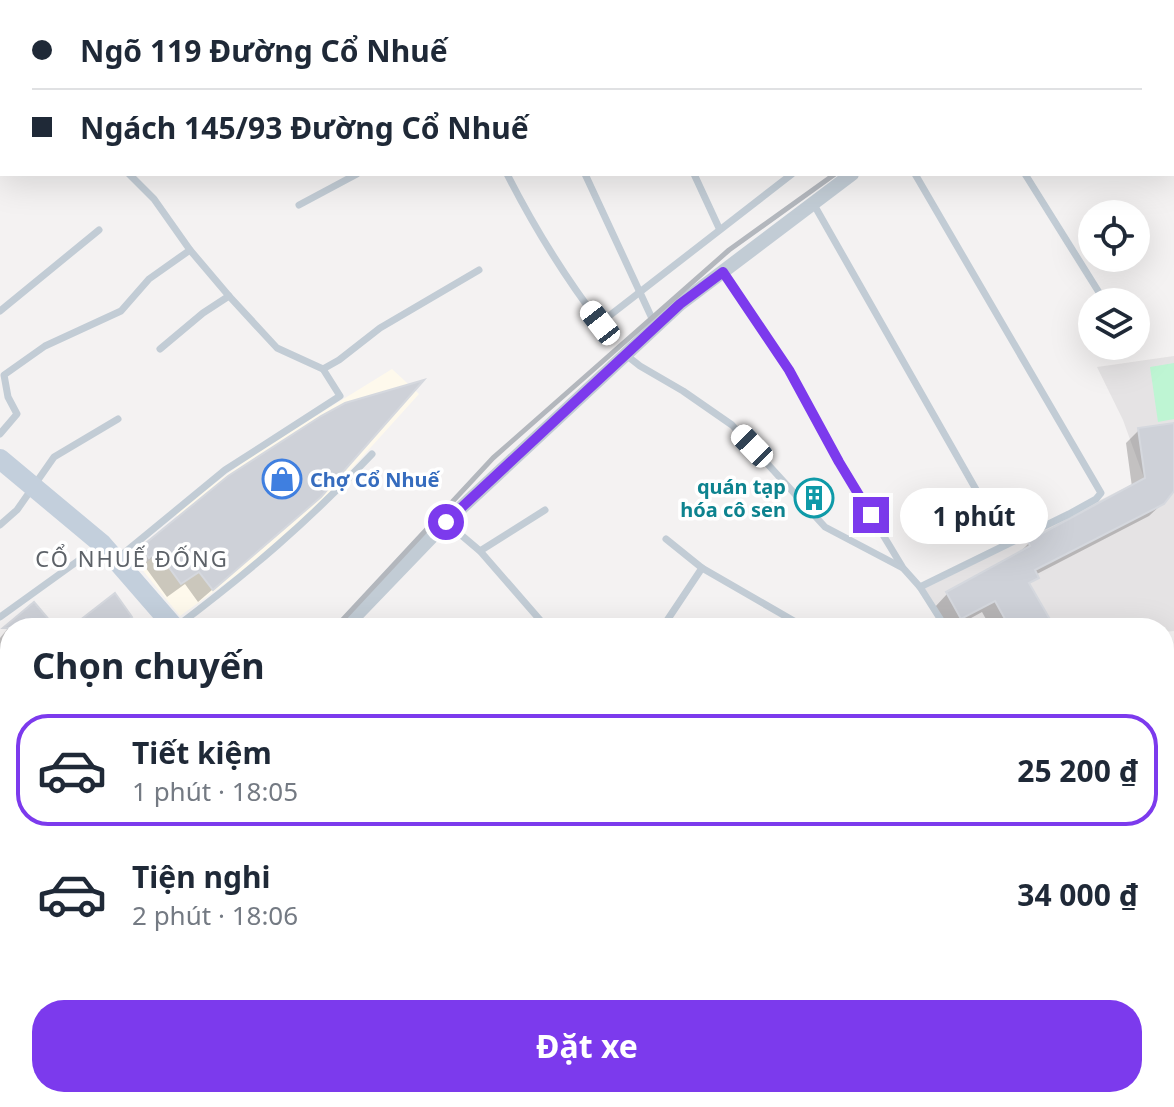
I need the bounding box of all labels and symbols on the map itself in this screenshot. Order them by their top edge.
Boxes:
car [576,297,624,349]
car [727,420,777,472]
shop icon: Chợ Cổ Nhuế [261,458,303,500]
place label: Chợ Cổ Nhuế [310,466,440,493]
place label: quán tạp hóa cô sen [680,473,786,523]
building icon: quán tạp hóa cô sen [793,477,835,519]
callout: 1 phút [899,487,1047,543]
route end [853,497,889,533]
route start [428,504,464,540]
district label: CỔ NHUẾ ĐỐNG [35,543,229,573]

